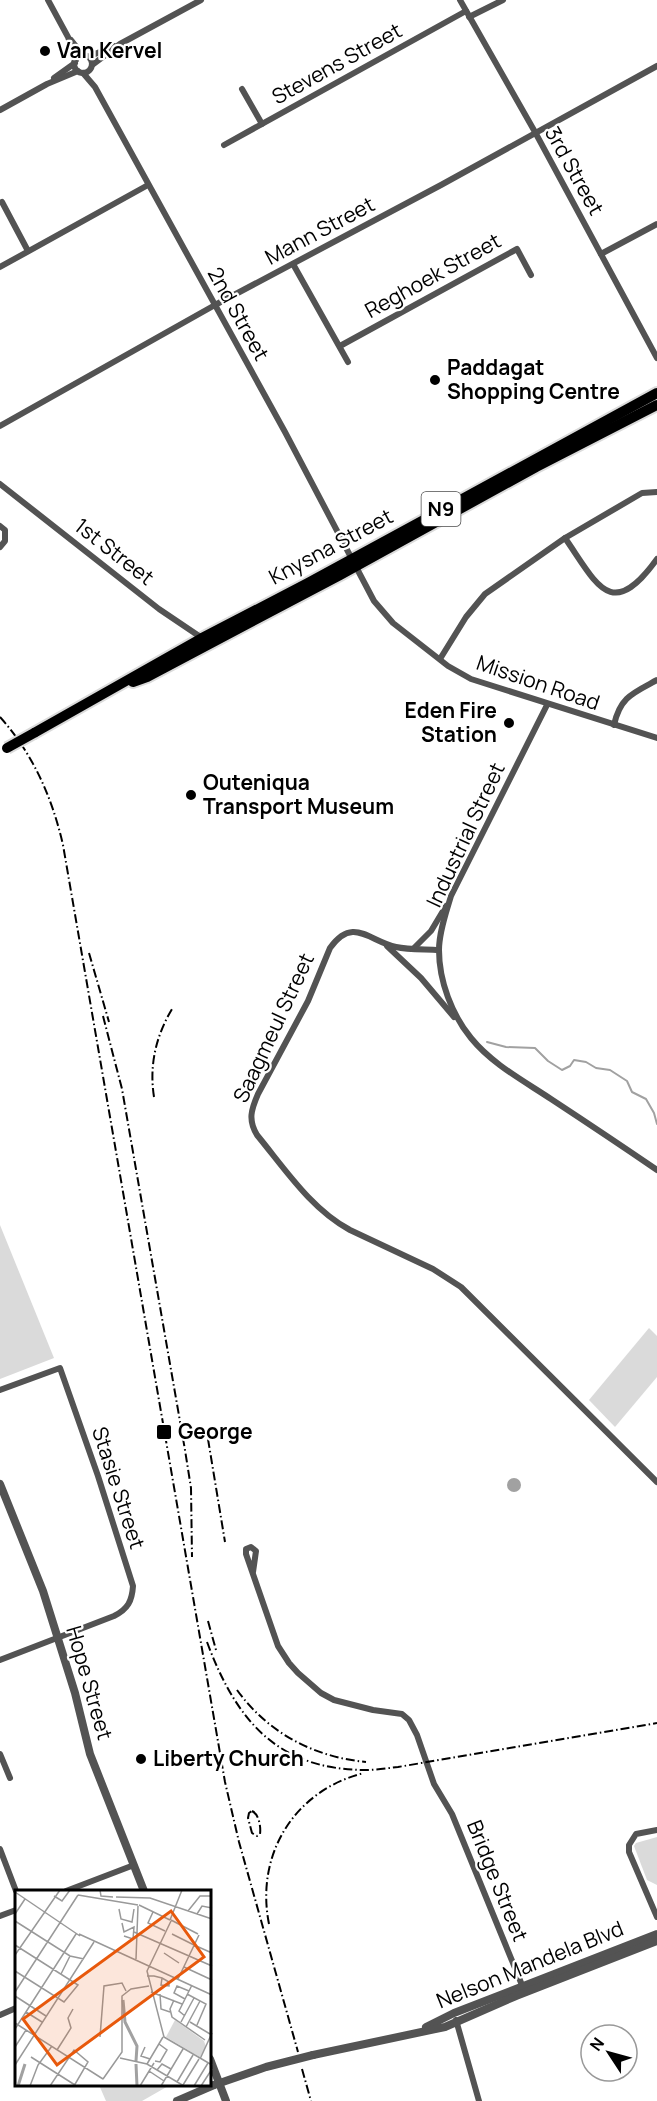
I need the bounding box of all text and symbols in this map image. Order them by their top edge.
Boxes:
street label: Stevens Street [267,16,406,110]
place label: Van Kervel [57,36,162,64]
marker: Van Kervel [38,44,52,58]
street label: 3rd Street [539,121,611,220]
street label: Mann Street [260,190,379,271]
street label: Reghoek Street [360,226,506,324]
street label: 2nd Street [202,262,276,365]
place label: Paddagat Shopping Centre [447,353,620,405]
marker: Paddagat Shopping Centre [428,373,442,387]
road number: N9 [422,492,460,526]
street label: Knysna Street [264,502,397,591]
street label: 1st Street [69,511,160,591]
street label: Mission Road [473,648,604,716]
place label: Eden Fire Station [404,696,497,748]
marker: Eden Fire Station [502,716,516,730]
street label: Industrial Street [419,758,511,911]
place label: Outeniqua Transport Museum [203,768,394,820]
marker: Outeniqua Transport Museum [184,788,198,802]
street label: Saagmeul Street [226,948,320,1107]
place label: George [178,1417,253,1445]
street label: Stasie Street [86,1423,152,1552]
marker: George [155,1423,173,1441]
street label: Hope Street [60,1622,120,1743]
place label: Liberty Church [153,1744,304,1772]
marker: Liberty Church [134,1752,148,1766]
street label: Bridge Street [461,1816,535,1945]
inset map [15,1890,212,2086]
street label: Nelson Mandela Blvd [432,1914,627,2014]
north arrow [579,2023,639,2083]
text: N [585,2033,609,2055]

